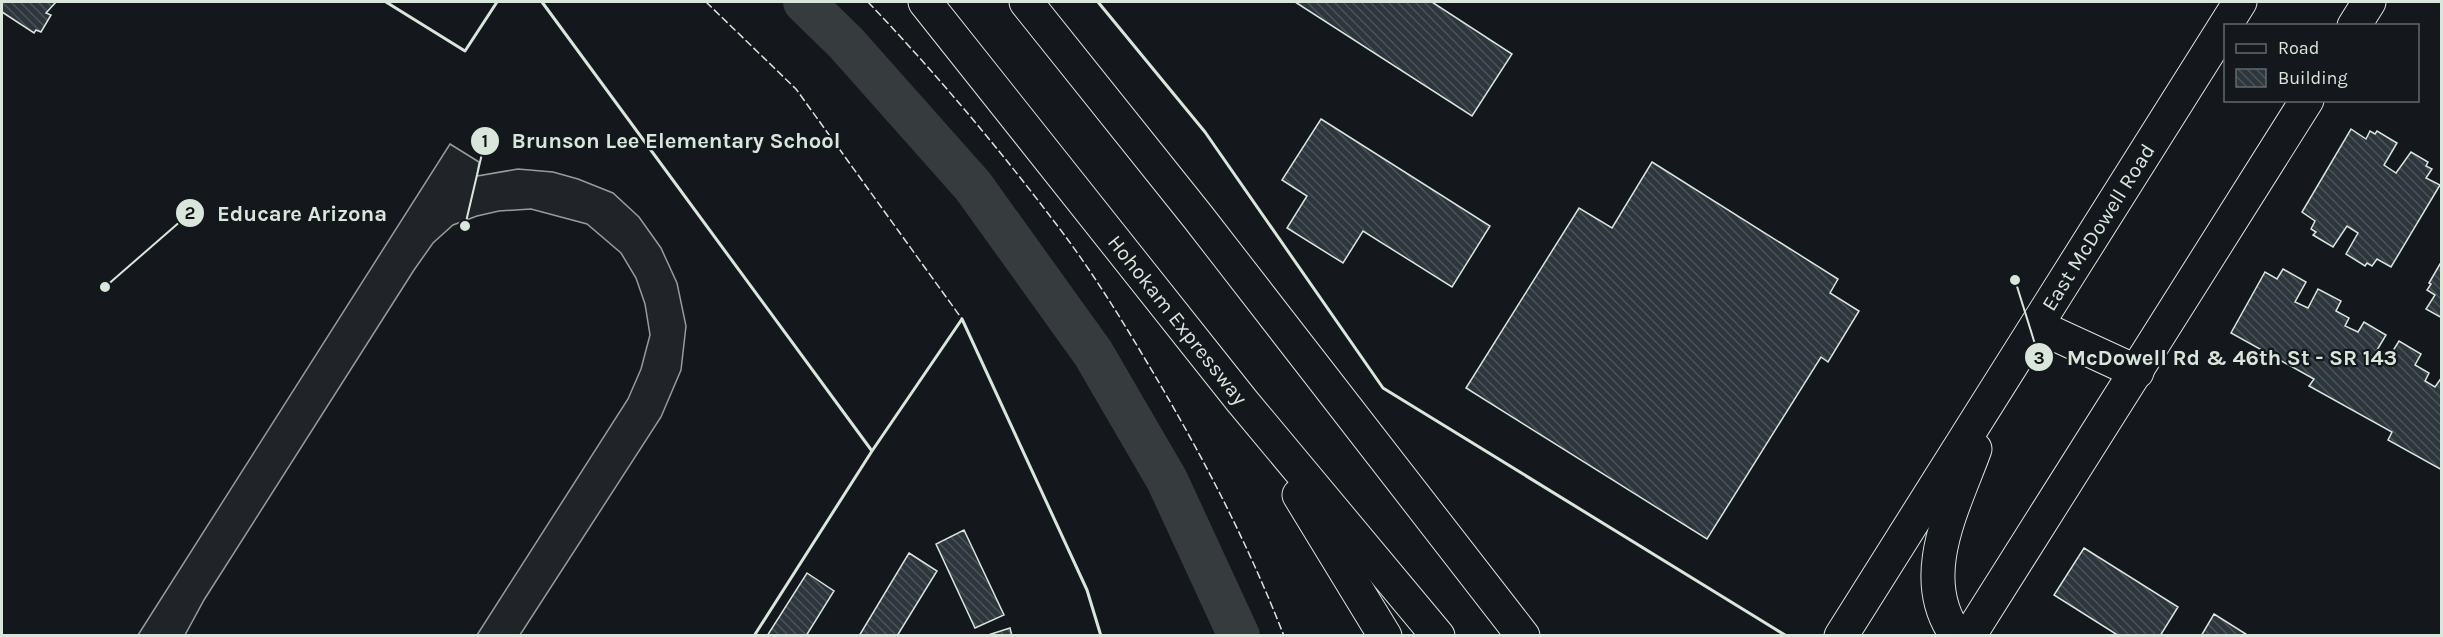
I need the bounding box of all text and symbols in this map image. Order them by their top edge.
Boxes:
legend [2224,24,2419,102]
text: Road [2278,37,2319,59]
text: Building [2278,67,2348,89]
callout: Brunson Lee Elementary School [470,121,853,161]
text: Brunson Lee Elementary School [512,128,840,154]
text: 1 [482,130,488,152]
street label: East McDowell Road [2037,139,2160,315]
callout: Educare Arizona [175,193,399,233]
text: Educare Arizona [217,201,387,227]
text: 2 [185,202,195,224]
street label: Hohokam Expressway [1103,230,1252,410]
callout: McDowell Rd & 46th St - SR 143 [2024,337,2409,377]
text: McDowell Rd & 46th St - SR 143 [2067,345,2397,371]
text: 3 [2033,347,2045,369]

